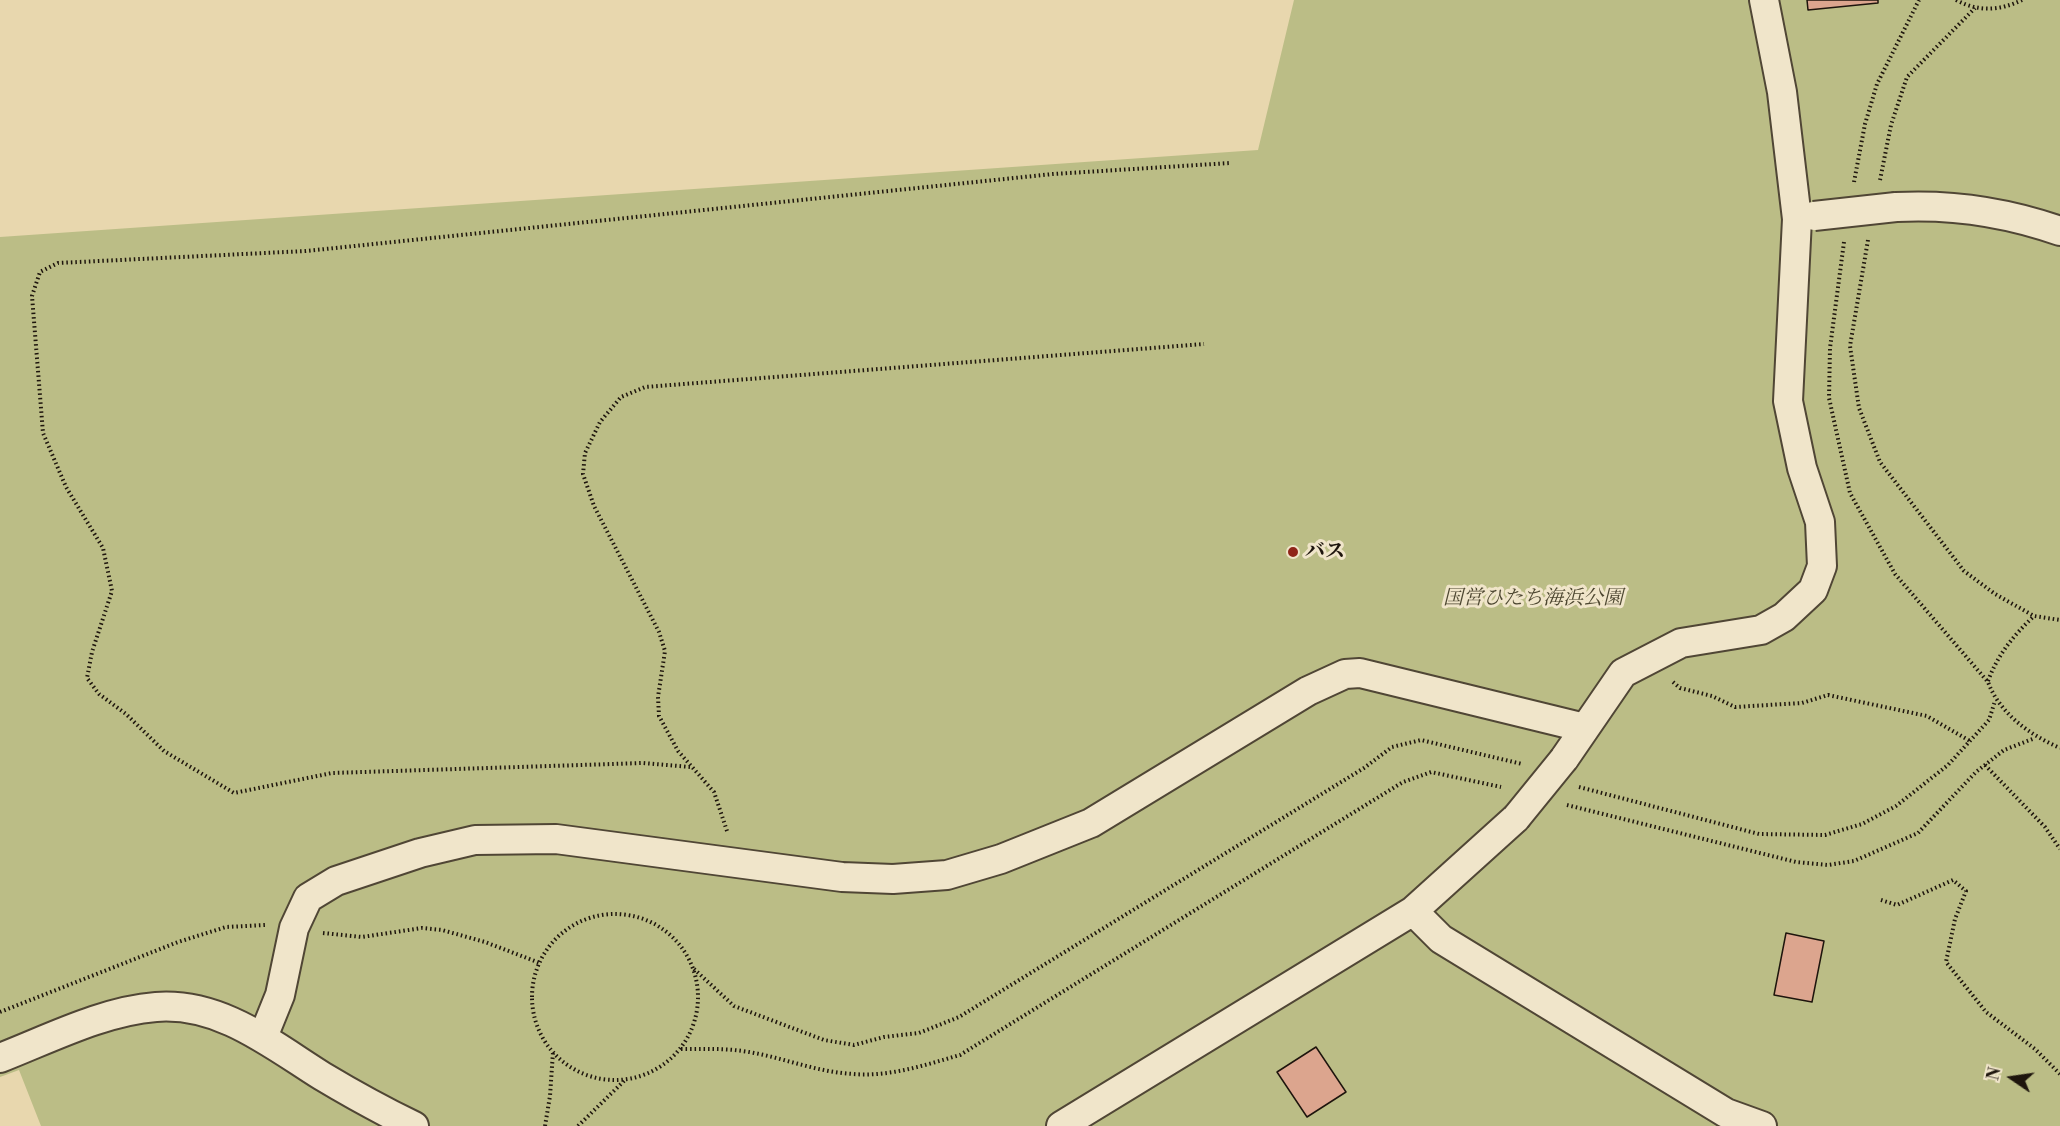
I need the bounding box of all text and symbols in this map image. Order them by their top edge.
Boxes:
place label: バス [1305,540,1345,564]
marker: バス [1286,545,1300,559]
park label: 国営ひたち海浜公園 [1443,587,1623,611]
north arrow [1982,1048,2042,1108]
text: N [1983,1066,2006,1082]

